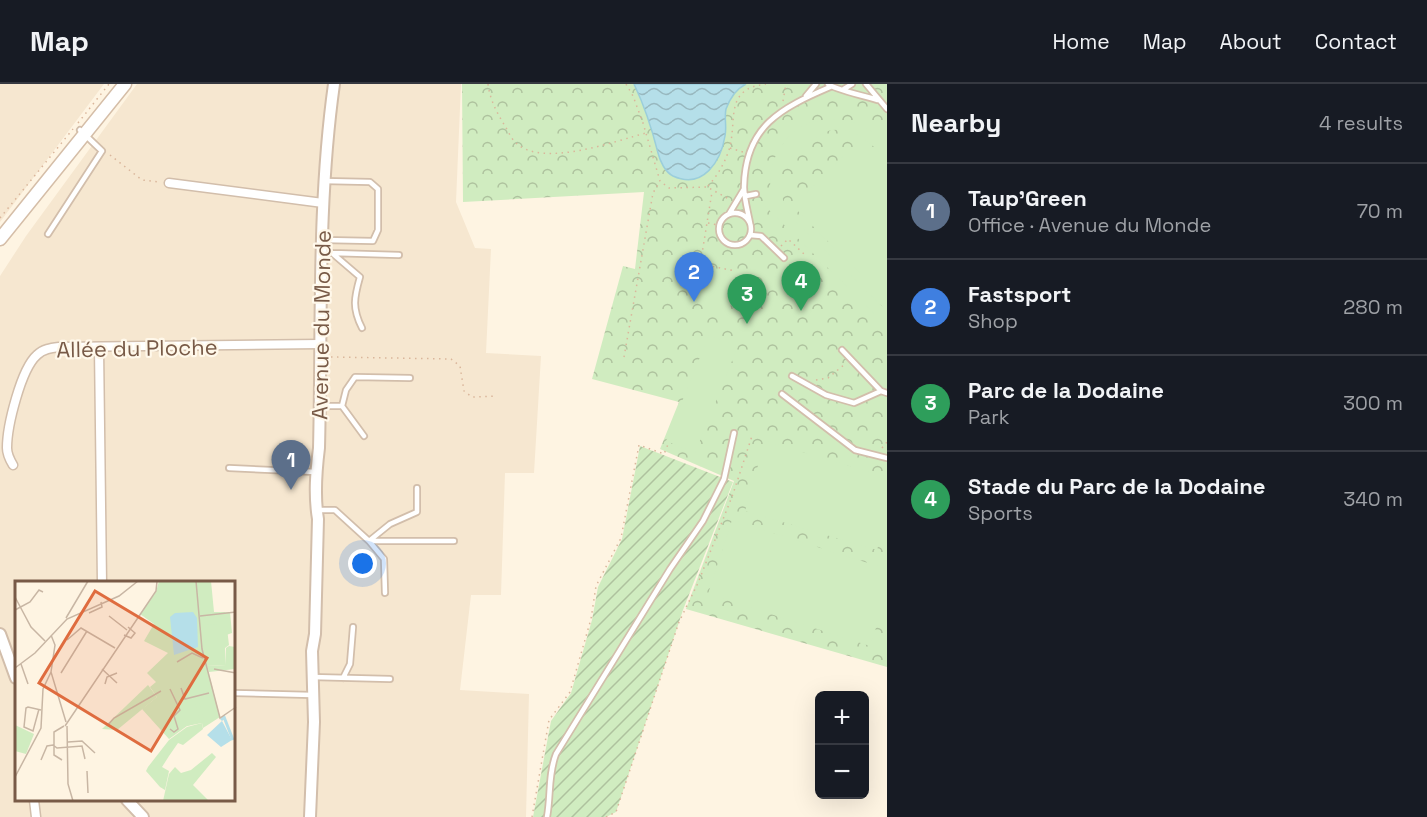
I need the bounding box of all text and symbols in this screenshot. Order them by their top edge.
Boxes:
text: Map [30,23,89,59]
text: Home [1052,28,1110,55]
text: Map [1143,28,1187,55]
text: About [1220,28,1282,55]
text: Contact [1315,28,1397,55]
text: Nearby [911,106,1001,140]
text: 4 results [1319,110,1403,136]
text: Taup’Green [968,184,1087,212]
text: 1 [926,198,935,224]
text: 70 m [1357,198,1403,224]
text: Office · Avenue du Monde [968,212,1211,238]
street label: Avenue du Monde [305,230,337,420]
pin: 2 [674,252,714,302]
pin: 4 [782,262,820,311]
pin: 3 [728,274,766,324]
text: Fastsport [968,280,1071,308]
text: 2 [925,294,936,320]
text: 280 m [1343,294,1403,320]
text: Shop [968,308,1018,334]
street label: Allée du Ploche [56,333,218,363]
text: Parc de la Dodaine [968,376,1164,404]
text: 3 [924,390,937,416]
text: 300 m [1343,390,1403,416]
text: Park [968,404,1010,430]
pin: 1 [272,440,310,490]
text: Stade du Parc de la Dodaine [968,472,1265,500]
text: 4 [924,486,937,512]
text: 340 m [1343,486,1403,512]
text: Sports [968,500,1033,526]
your location [348,549,377,578]
inset map [15,581,236,802]
map controls [815,691,869,799]
button: + [815,691,869,745]
button: − [815,745,869,799]

